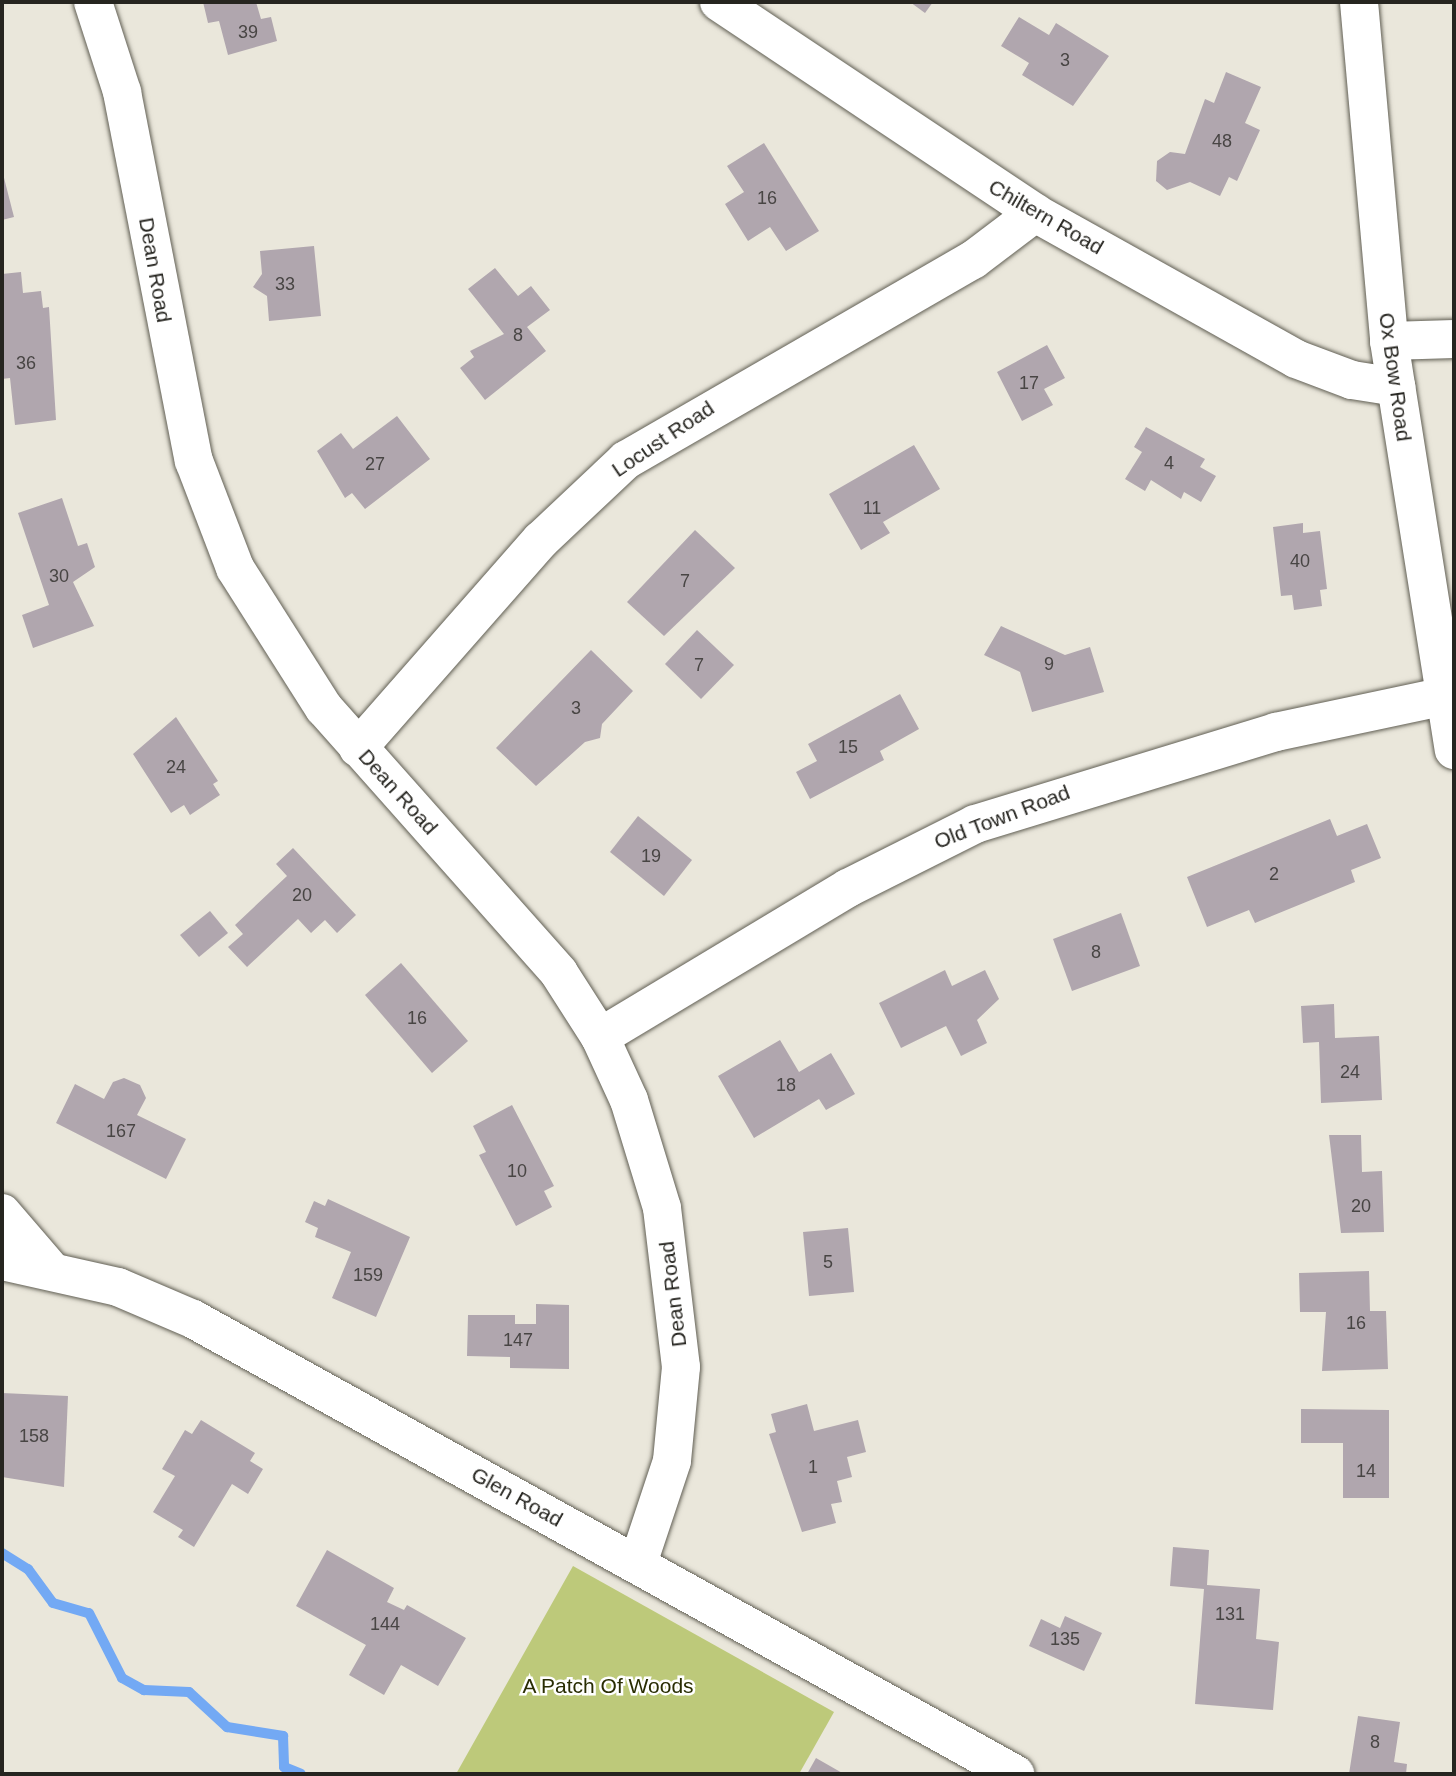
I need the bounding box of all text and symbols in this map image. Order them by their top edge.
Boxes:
house number: 39 [238,21,258,43]
house number: 3 [1060,49,1070,71]
house number: 48 [1212,130,1232,152]
street label: Chiltern Road [984,174,1108,260]
house number: 16 [757,187,777,209]
street label: Dean Road [133,215,177,325]
house number: 33 [275,273,295,295]
street label: Ox Bow Road [1374,311,1416,443]
house number: 8 [513,324,523,346]
house number: 36 [16,352,36,374]
house number: 17 [1019,372,1039,394]
street label: Locust Road [607,396,719,482]
house number: 4 [1164,452,1174,474]
house number: 27 [365,453,385,475]
house number: 11 [863,497,881,519]
house number: 40 [1290,550,1310,572]
house number: 30 [49,565,69,587]
house number: 7 [680,570,690,592]
house number: 9 [1044,653,1054,675]
house number: 7 [694,654,704,676]
house number: 3 [571,697,581,719]
house number: 15 [838,736,858,758]
street label: Dean Road [353,744,443,840]
house number: 24 [166,756,186,778]
street label: Old Town Road [930,780,1074,854]
house number: 19 [641,845,661,867]
house number: 2 [1269,863,1279,885]
house number: 20 [292,884,312,906]
house number: 8 [1091,941,1101,963]
house number: 16 [407,1007,427,1029]
house number: 24 [1340,1061,1360,1083]
house number: 18 [776,1074,796,1096]
house number: 167 [106,1120,136,1142]
house number: 10 [507,1160,527,1182]
house number: 20 [1351,1195,1371,1217]
street label: Dean Road [654,1240,692,1348]
house number: 5 [823,1251,833,1273]
house number: 159 [353,1264,383,1286]
house number: 16 [1346,1312,1366,1334]
house number: 147 [503,1329,533,1351]
house number: 158 [19,1425,49,1447]
house number: 1 [808,1456,818,1478]
house number: 14 [1356,1460,1376,1482]
street label: Glen Road [467,1462,567,1532]
house number: 131 [1215,1603,1245,1625]
house number: 144 [370,1613,400,1635]
house number: 135 [1050,1628,1080,1650]
park label: A Patch Of Woods [522,1673,694,1699]
house number: 8 [1370,1731,1380,1753]

